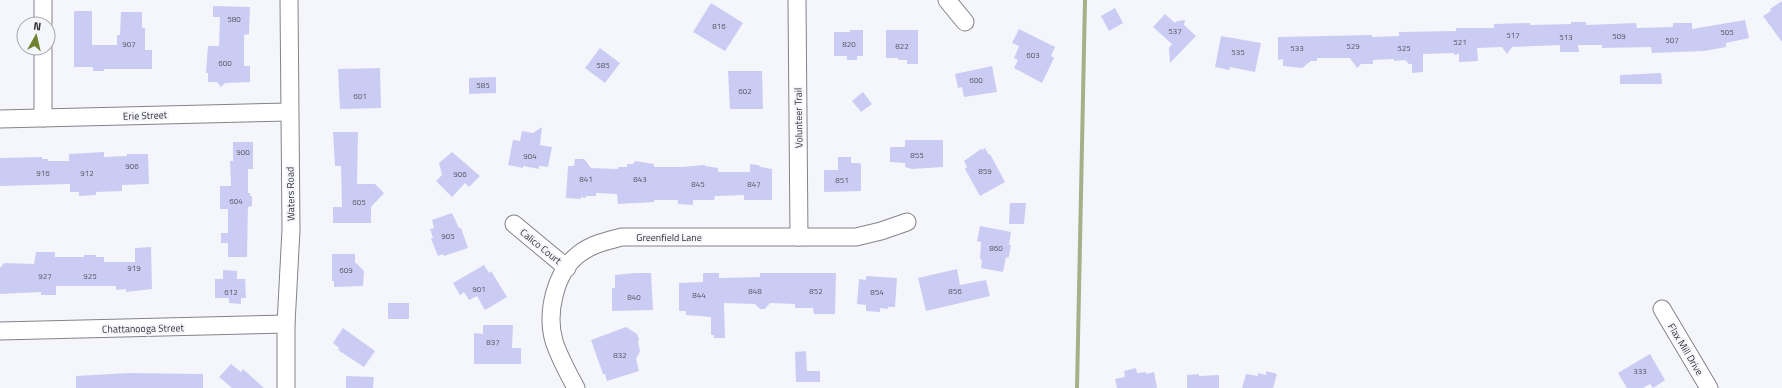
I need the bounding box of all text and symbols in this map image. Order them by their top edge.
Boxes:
house number: 580 [227,13,241,25]
north arrow [16,16,56,56]
text: N [33,18,42,35]
house number: 816 [712,20,726,32]
house number: 537 [1168,25,1182,37]
house number: 505 [1720,26,1734,38]
house number: 517 [1506,29,1520,41]
house number: 509 [1612,30,1626,42]
house number: 513 [1559,31,1573,43]
house number: 507 [1665,34,1679,46]
house number: 521 [1453,36,1467,48]
house number: 907 [122,38,136,50]
house number: 820 [842,38,856,50]
house number: 822 [895,40,909,52]
house number: 529 [1346,40,1360,52]
house number: 533 [1290,42,1304,54]
house number: 525 [1397,42,1411,54]
house number: 535 [1231,46,1245,58]
house number: 603 [1026,49,1040,61]
house number: 600 [218,57,232,69]
house number: 585 [596,59,610,71]
house number: 600 [969,74,983,86]
house number: 585 [476,79,490,91]
house number: 602 [738,85,752,97]
street label: Volunteer Trail [790,88,807,148]
house number: 601 [353,90,367,102]
street label: Erie Street [123,107,168,124]
house number: 900 [236,146,250,158]
house number: 855 [910,149,924,161]
house number: 904 [523,150,537,162]
house number: 906 [125,160,139,172]
house number: 859 [978,165,992,177]
house number: 916 [36,167,50,179]
house number: 912 [80,167,94,179]
street label: Waters Road [283,167,298,221]
house number: 906 [453,168,467,180]
house number: 841 [579,173,593,185]
house number: 843 [633,173,647,185]
house number: 851 [835,174,849,186]
house number: 845 [691,178,705,190]
house number: 847 [747,178,761,190]
house number: 604 [229,195,243,207]
house number: 605 [352,196,366,208]
street label: Calico Court [517,225,565,268]
house number: 905 [441,230,455,242]
street label: Greenfield Lane [636,230,702,245]
house number: 860 [989,242,1003,254]
house number: 919 [127,262,141,274]
house number: 609 [339,264,353,276]
house number: 927 [38,270,52,282]
house number: 925 [83,270,97,282]
house number: 901 [472,283,486,295]
house number: 848 [748,285,762,297]
house number: 852 [809,285,823,297]
house number: 856 [948,285,962,297]
house number: 612 [224,286,238,298]
house number: 854 [870,286,884,298]
house number: 844 [692,289,706,301]
house number: 840 [627,291,641,303]
street label: Chattanooga Street [102,320,185,337]
street label: Flax Mill Drive [1664,320,1707,378]
house number: 837 [486,336,500,348]
house number: 832 [613,349,627,361]
house number: 333 [1633,365,1647,377]

